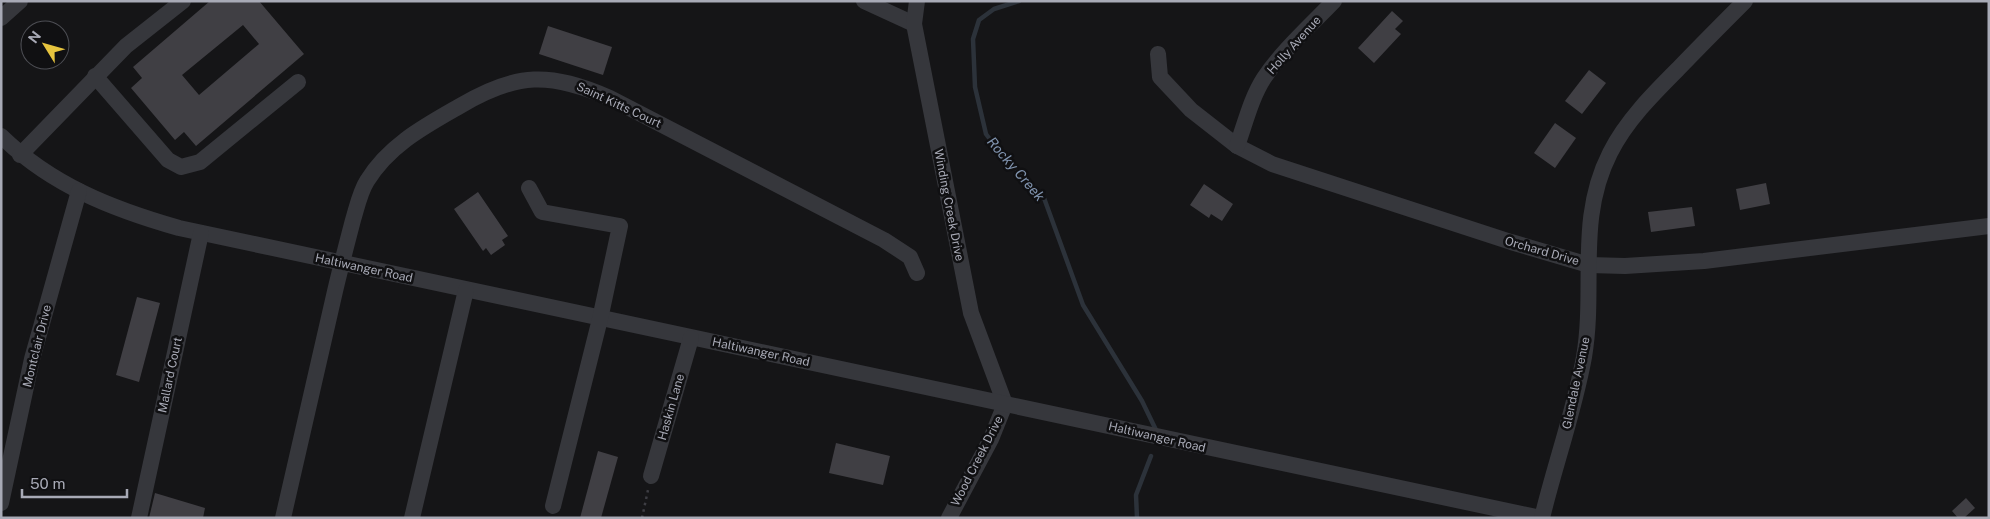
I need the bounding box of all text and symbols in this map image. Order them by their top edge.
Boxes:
street label: Holly Avenue [1264,13,1324,77]
north arrow [20,20,70,70]
text: N [25,28,44,46]
street label: Saint Kitts Court [574,79,664,131]
water label: Rocky Creek [984,134,1048,205]
street label: Winding Creek Drive [931,148,967,262]
street label: Orchard Drive [1503,234,1581,268]
street label: Haltiwanger Road [314,251,414,285]
street label: Montclair Drive [20,303,54,389]
street label: Haltiwanger Road [711,335,811,369]
street label: Glendale Avenue [1559,335,1593,430]
street label: Mallard Court [155,336,185,414]
street label: Haskin Lane [655,372,687,442]
street label: Wood Creek Drive [948,413,1006,508]
street label: Haltiwanger Road [1107,419,1207,455]
scale bar [22,466,128,498]
text: 50 m [30,475,65,492]

